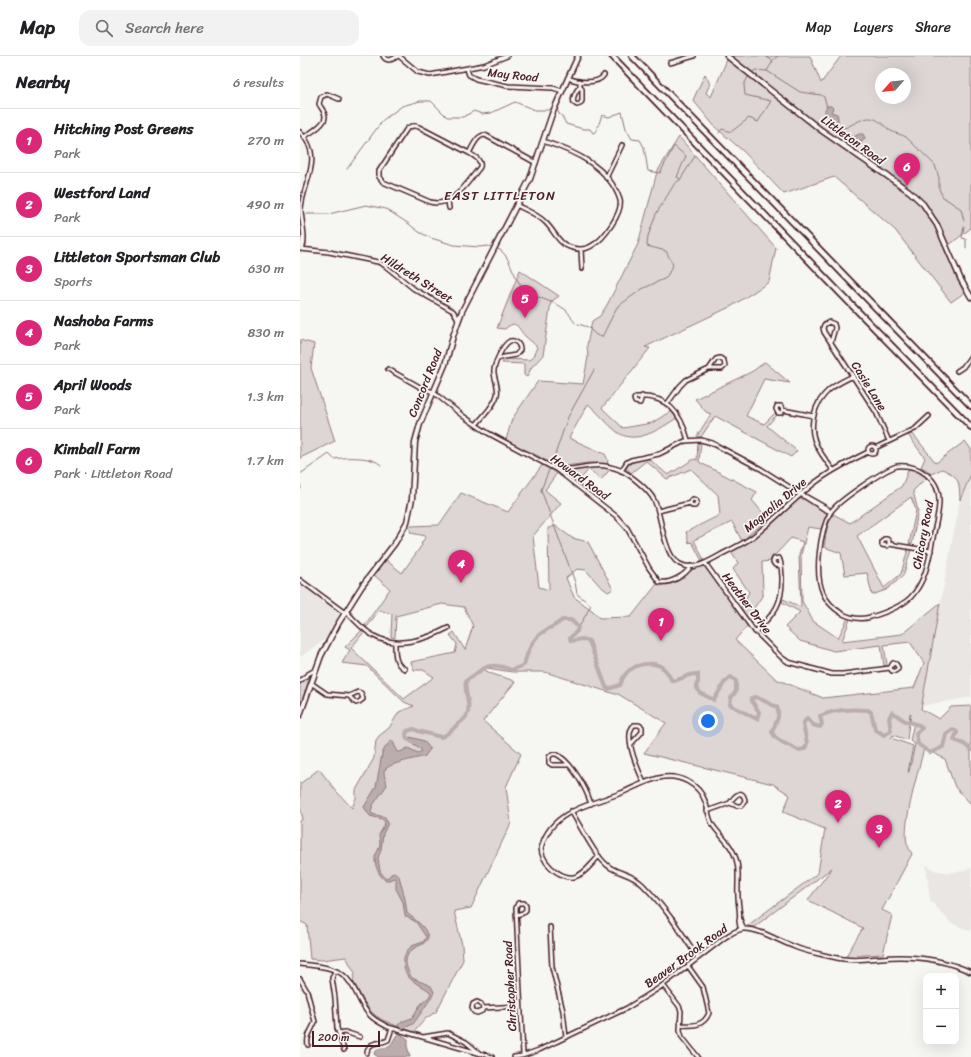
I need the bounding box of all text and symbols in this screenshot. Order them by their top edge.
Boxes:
search box [79,10,359,46]
text: Map [20,11,55,44]
text: Search here [125,15,204,41]
text: Map [806,15,831,40]
text: Layers [853,15,893,40]
text: Share [915,15,951,40]
icon: search [93,17,115,39]
street label: May Road [487,61,540,89]
text: Nearby [16,67,70,97]
north arrow [875,68,911,104]
text: 6 results [233,71,284,94]
street label: Littleton Road [816,109,891,172]
text: Hitching Post Greens [54,116,193,142]
text: 1 [26,129,32,152]
text: 270 m [247,129,284,152]
text: Park [54,142,81,165]
pin: 6 [894,153,920,186]
text: Westford Land [54,180,149,206]
district label: EAST LITTLETON [444,184,556,207]
text: 2 [25,193,33,216]
text: 490 m [246,193,284,216]
text: Park [54,206,81,229]
text: Littleton Sportsman Club [54,244,220,270]
street label: Hildreth Street [376,247,458,309]
text: 3 [25,257,33,280]
text: 630 m [248,257,284,280]
text: Sports [54,270,92,293]
pin: 5 [512,285,538,318]
text: Nashoba Farms [54,308,153,334]
text: 4 [25,321,33,344]
text: 830 m [247,321,284,344]
text: Park [54,334,81,357]
street label: Concord Road [401,345,449,421]
street label: Casie Lane [845,357,893,415]
text: April Woods [54,372,132,398]
text: 5 [25,385,33,408]
text: 1.3 km [247,385,284,408]
text: Park [54,398,81,421]
text: Kimball Farm [54,436,140,462]
street label: Howard Road [546,448,616,507]
text: 6 [25,449,33,472]
text: 1.7 km [247,449,284,472]
text: Park · Littleton Road [54,462,172,485]
street label: Magnolia Drive [738,472,812,538]
street label: Chicory Road [906,498,941,571]
pin: 4 [448,550,474,583]
street label: Heather Drive [716,567,778,639]
pin: 1 [648,608,674,641]
your location [698,711,718,731]
pin: 2 [825,790,851,823]
pin: 3 [866,815,892,848]
street label: Beaver Brook Road [640,918,733,994]
street label: Christopher Road [497,940,523,1032]
map controls [923,973,959,1045]
button: + [923,973,959,1009]
button: − [923,1009,959,1045]
text: 200 m [318,1028,350,1047]
scale bar [312,1029,380,1048]

